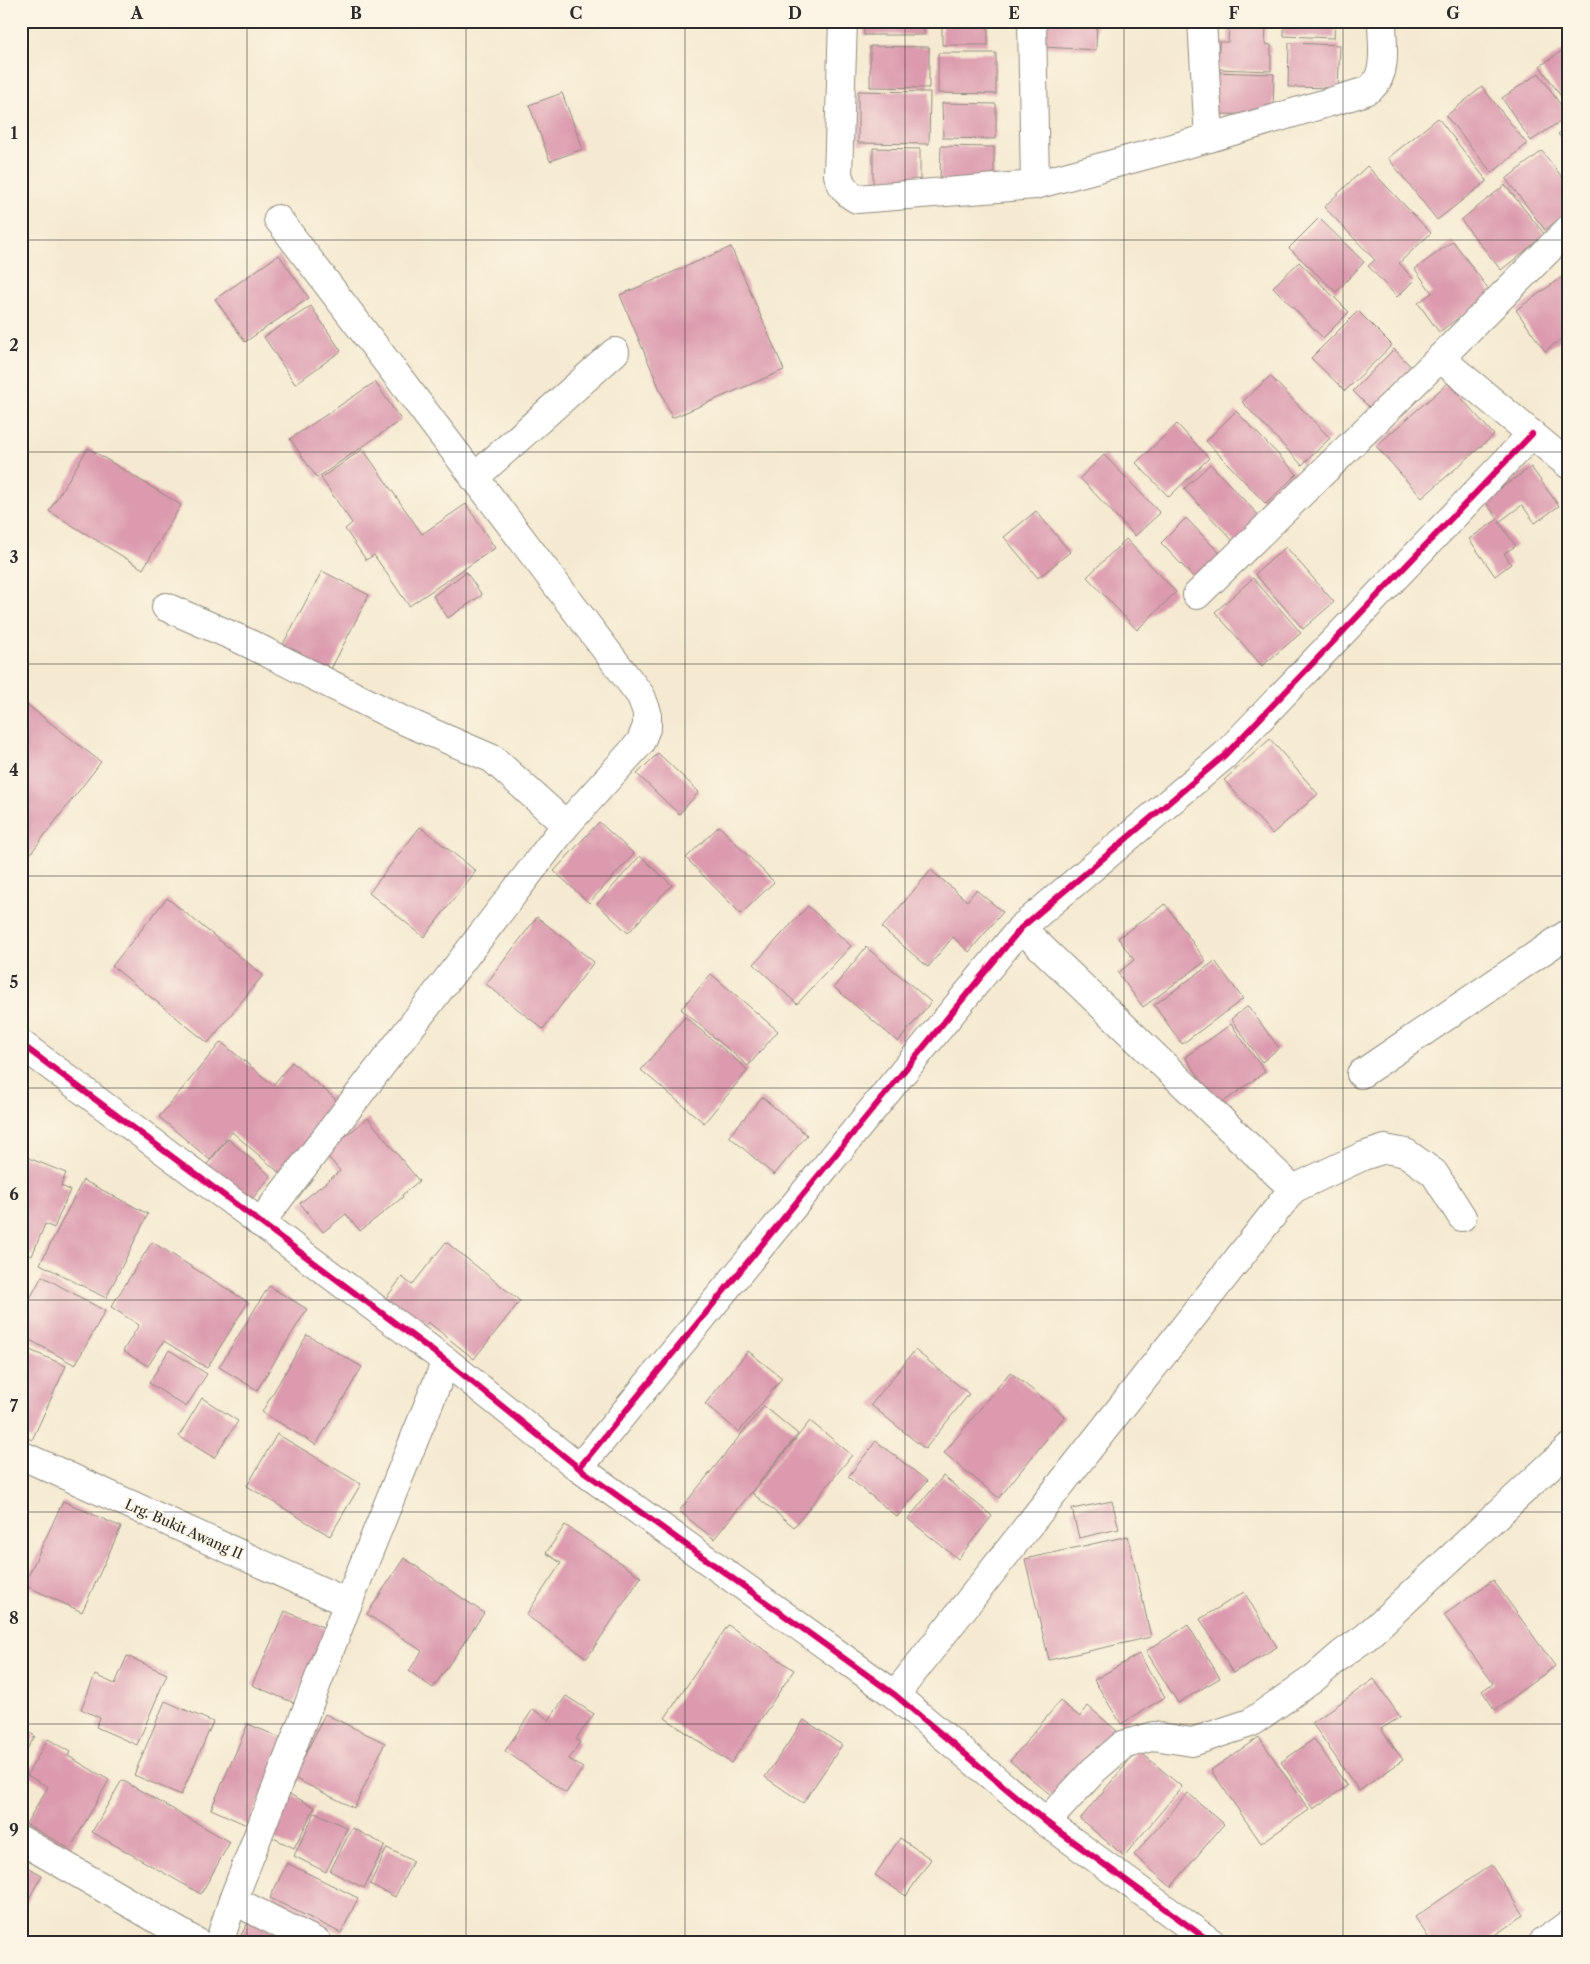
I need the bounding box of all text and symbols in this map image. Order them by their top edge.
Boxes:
text: A [130,3,144,23]
text: B [350,3,362,23]
text: C [570,3,582,23]
text: D [788,3,802,23]
text: E [1008,3,1020,23]
text: F [1229,3,1240,23]
text: G [1446,3,1460,23]
text: 1 [10,123,18,143]
text: 2 [9,335,19,355]
text: 3 [9,547,19,567]
text: 4 [9,760,19,780]
text: 5 [10,972,19,992]
text: 6 [9,1184,19,1204]
text: 7 [10,1396,19,1416]
street label: Lrg. Bukit Awang II [122,1495,246,1563]
text: 8 [9,1608,19,1628]
text: 9 [9,1820,19,1840]

